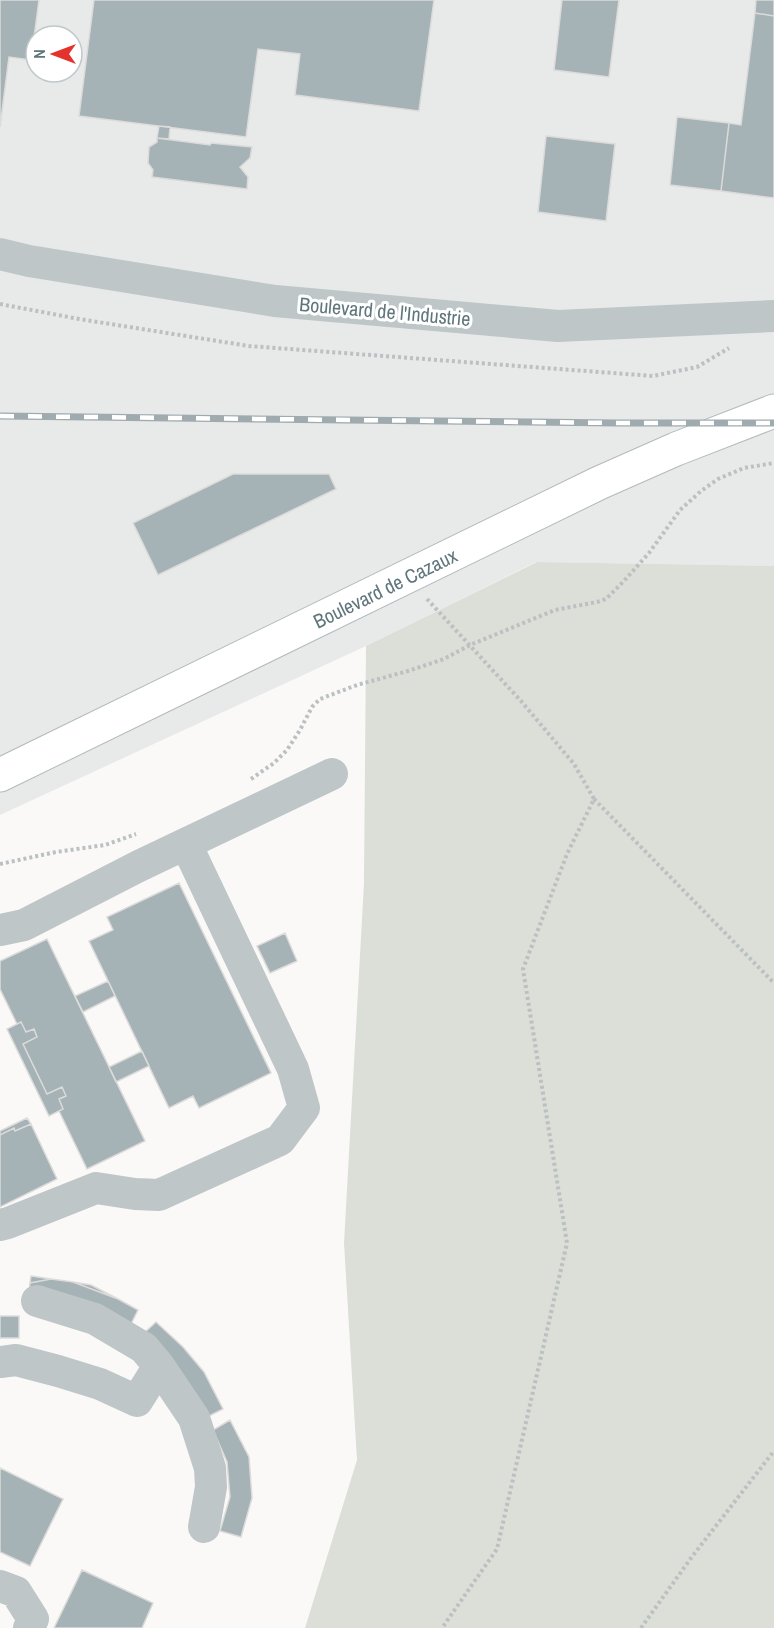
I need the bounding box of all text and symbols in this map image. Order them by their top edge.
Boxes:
north arrow [24,24,84,84]
text: N [28,49,50,59]
street label: Boulevard de l'Industrie [298,290,472,332]
street label: Boulevard de Cazaux [309,541,462,635]

